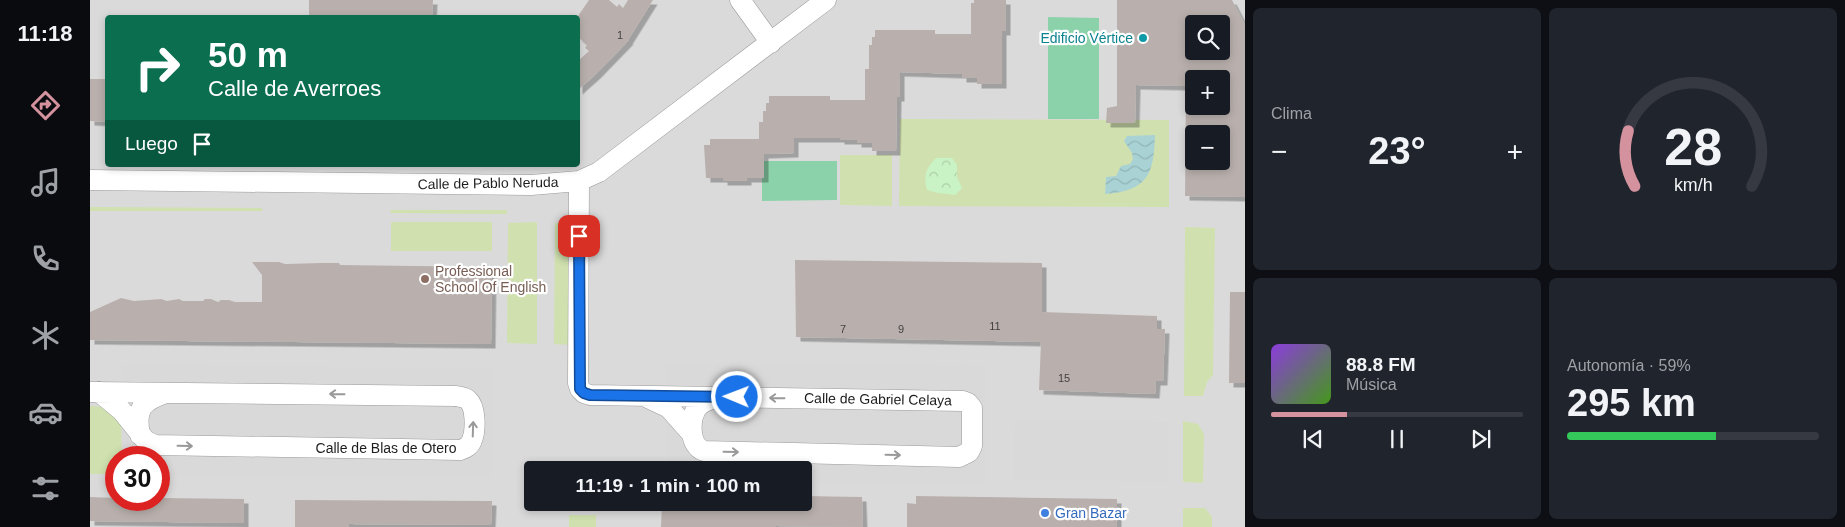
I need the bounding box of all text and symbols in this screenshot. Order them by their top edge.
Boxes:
map controls [1185,15,1230,170]
button: search [1185,15,1230,60]
text: 11:18 [17,21,73,46]
house number: 1 [617,29,623,41]
place label: Edificio Vértice [1040,30,1133,46]
marker: Edificio Vértice [1137,32,1149,44]
icon: right [125,35,190,100]
text: 50 m [208,35,288,74]
button: + [1185,70,1230,115]
text: Calle de Averroes [208,76,381,101]
icon: directions [28,88,63,123]
text: Clima [1271,105,1312,122]
text: 28 [1664,118,1722,176]
button: − [1185,125,1230,170]
icon: arrive [188,130,216,158]
text: 23° [1368,130,1426,172]
text: Luego [125,133,178,154]
text: − [1271,136,1287,167]
text: + [1507,136,1523,167]
icon: music [28,165,63,200]
street label: Calle de Pablo Neruda [417,174,559,192]
text: km/h [1674,175,1712,195]
pin [558,215,600,257]
icon: arrive [565,222,593,250]
icon: phone [28,241,63,276]
place label: Professional School Of English [435,263,546,295]
marker: Professional School Of English [419,273,431,285]
icon: climate [28,318,63,353]
house number: 11 [989,320,1001,332]
house number: 7 [840,323,846,335]
house number: 9 [898,323,904,335]
text: 88.8 FM [1346,354,1416,375]
text: Autonomía · 59% [1567,357,1691,374]
position arrow [710,370,762,422]
house number: 15 [1058,372,1070,384]
text: Música [1346,376,1397,393]
text: 295 km [1567,382,1696,424]
one-way arrow [329,389,346,399]
street label: Calle de Gabriel Celaya [804,390,952,408]
one-way arrow [769,393,785,402]
icon: car [28,395,63,430]
one-way arrow [468,422,478,438]
icon: previous [1299,425,1327,453]
icon: pause [1383,425,1411,453]
icon: next [1467,425,1495,453]
street label: Calle de Blas de Otero [316,440,457,456]
one-way arrow [176,441,193,451]
speed limit sign: 30 [105,446,170,511]
one-way arrow [722,447,738,457]
one-way arrow [885,451,901,460]
icon: filters [28,471,63,506]
text: 11:19 · 1 min · 100 m [576,475,760,496]
place label: Gran Bazar [1055,505,1127,521]
marker: Gran Bazar [1039,507,1051,519]

